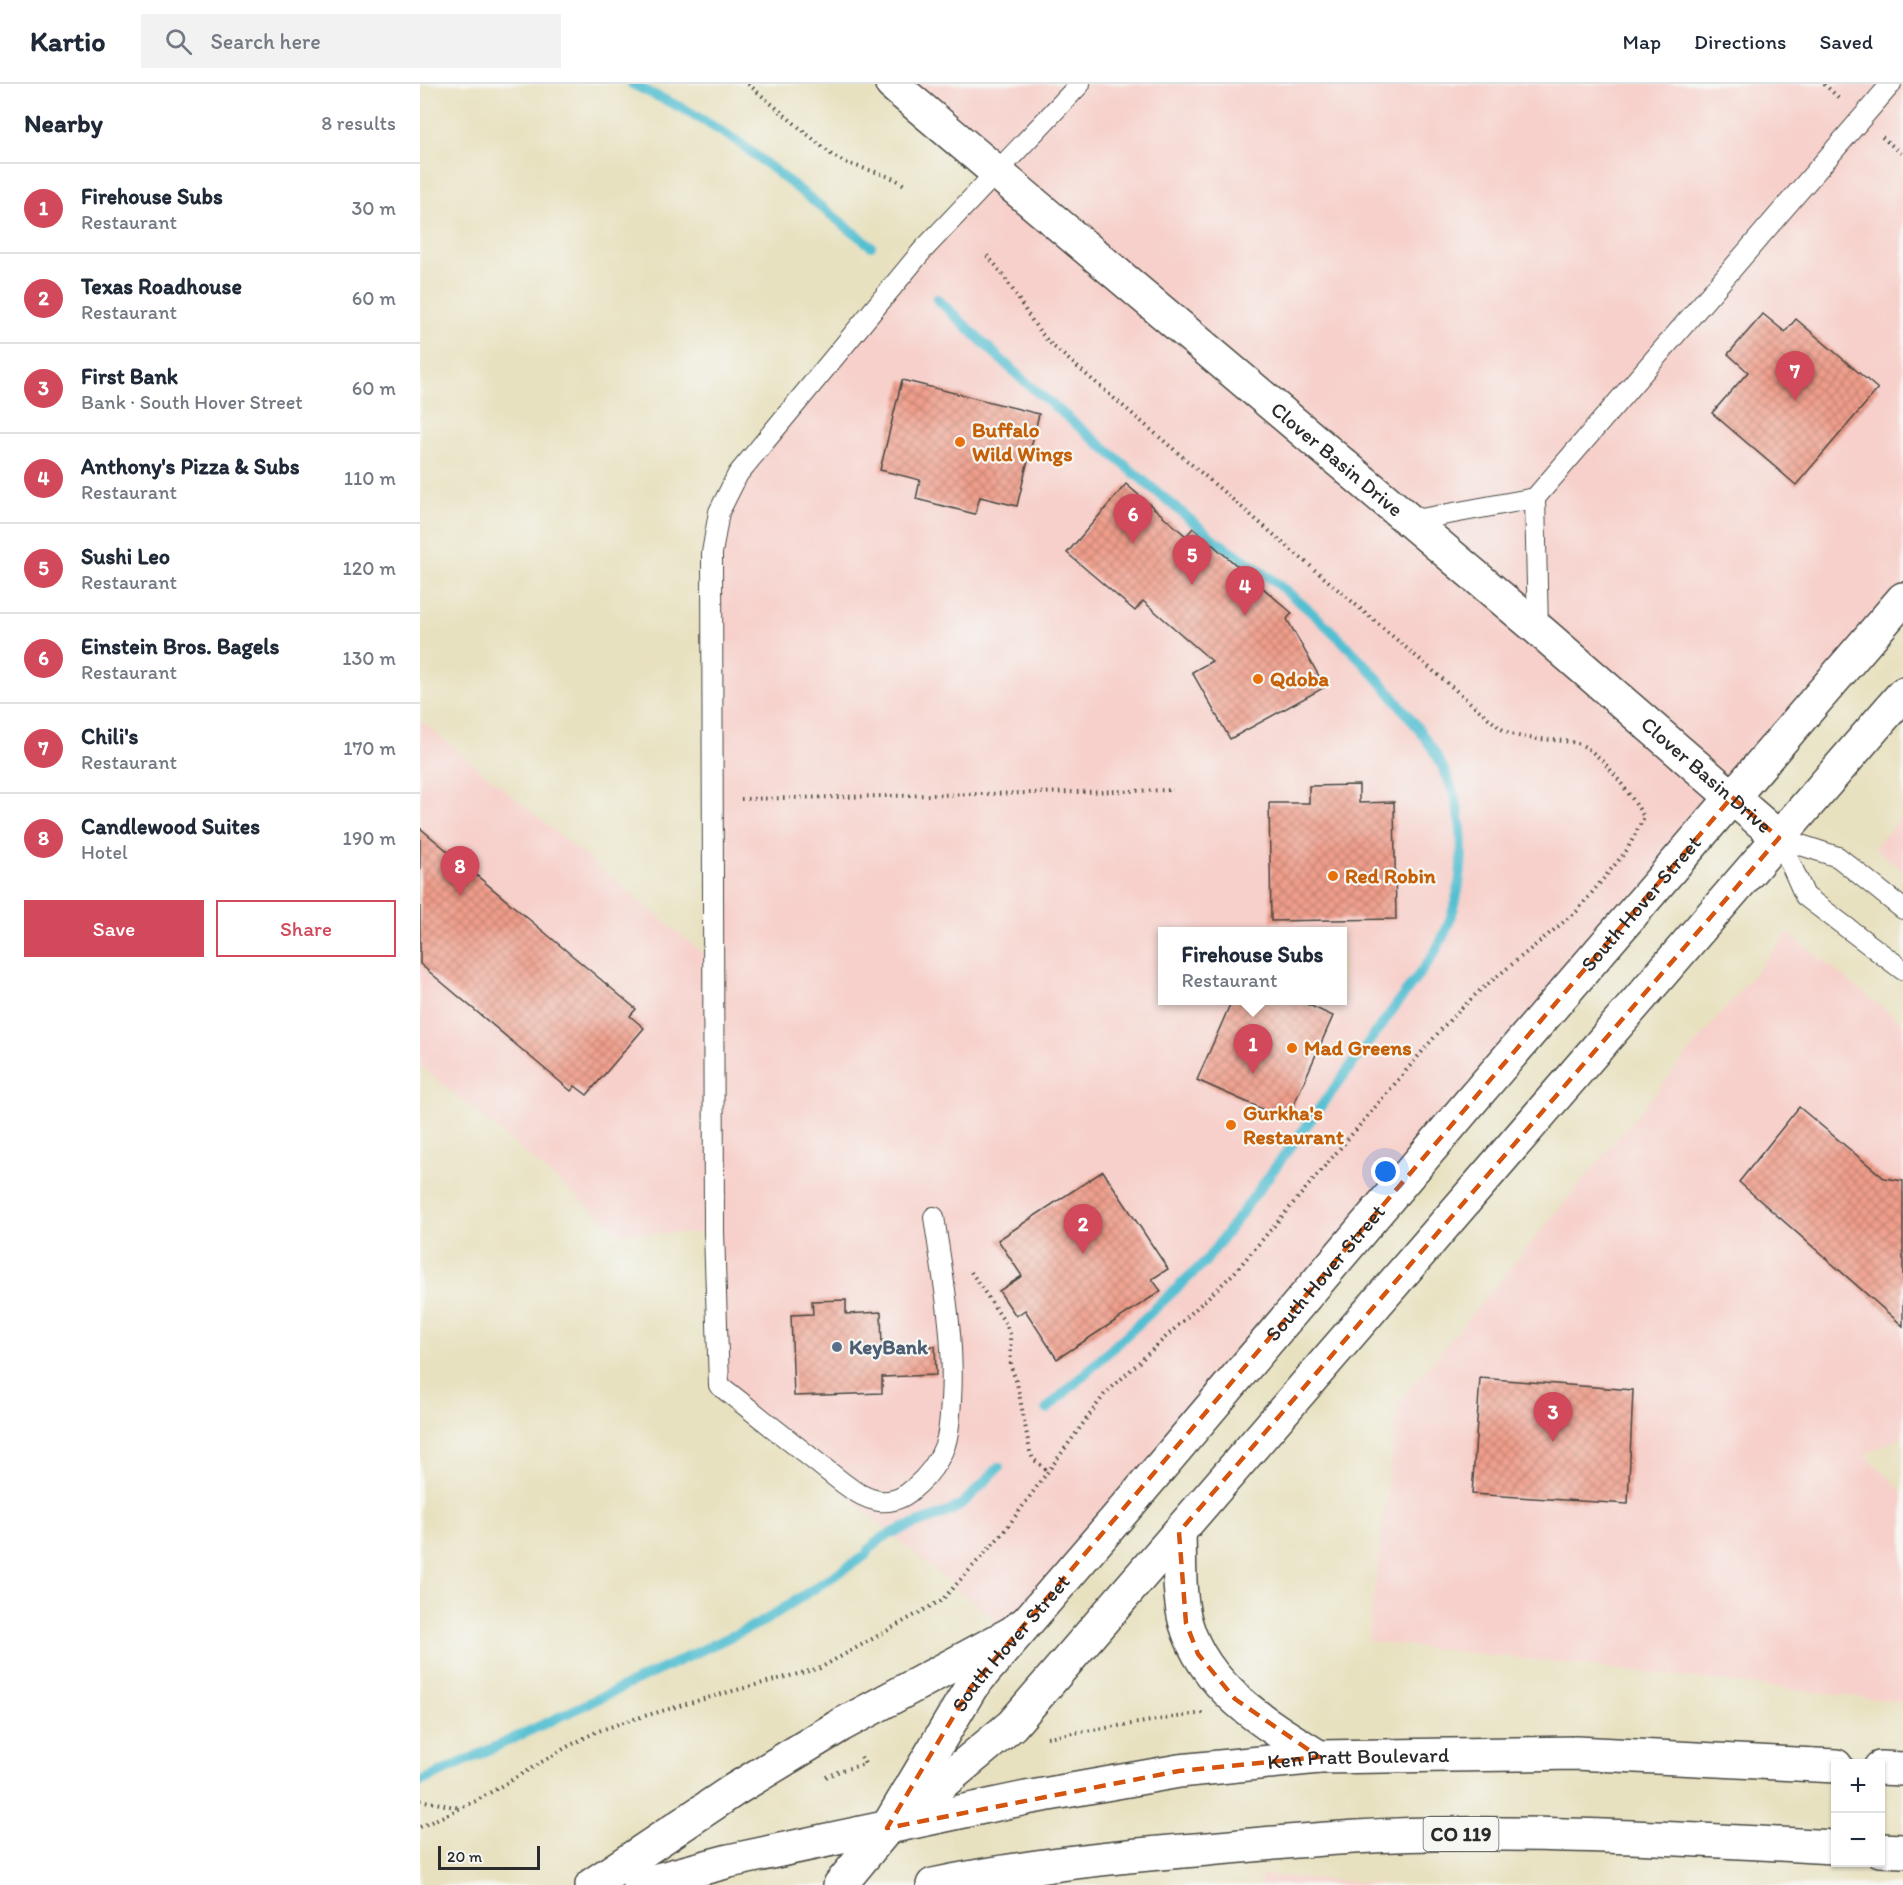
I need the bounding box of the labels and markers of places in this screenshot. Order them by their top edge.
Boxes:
pin: 7 [1776,352,1814,401]
place label: Buffalo Wild Wings [972,417,1073,467]
marker: Buffalo Wild Wings [953,435,967,449]
pin: 6 [1114,494,1152,544]
pin: 5 [1172,536,1212,585]
pin: 4 [1226,566,1264,616]
place label: Qdoba [1270,666,1329,691]
marker: Qdoba [1251,672,1265,686]
pin: 8 [440,846,480,896]
place label: Red Robin [1345,863,1436,888]
marker: Red Robin [1326,869,1340,883]
pin: 1 [1234,1024,1272,1074]
place label: Mad Greens [1304,1035,1412,1060]
marker: Mad Greens [1285,1041,1299,1055]
place label: Gurkha's Restaurant [1243,1100,1344,1149]
marker: Gurkha's Restaurant [1224,1118,1238,1132]
pin: 2 [1064,1204,1102,1254]
place label: KeyBank [849,1334,929,1360]
marker: KeyBank [830,1340,844,1354]
pin: 3 [1534,1392,1572,1442]

